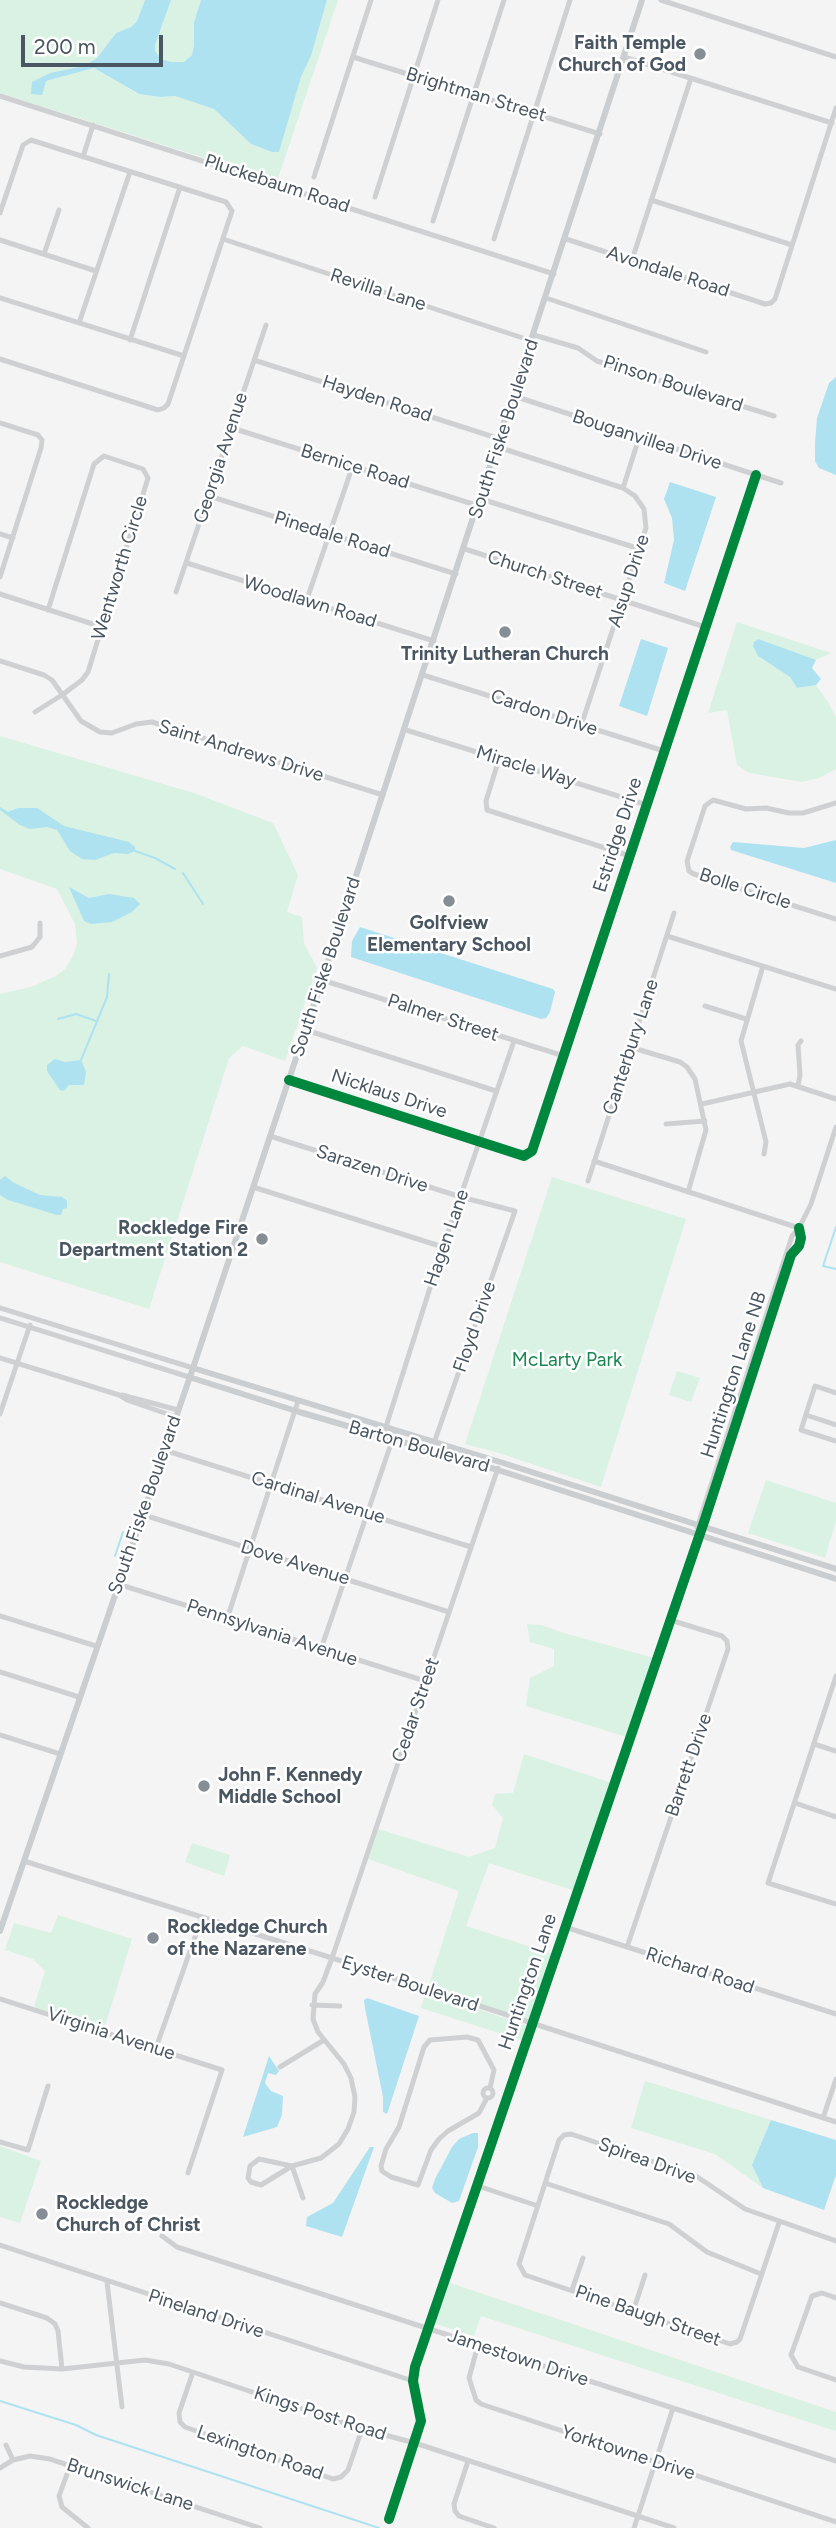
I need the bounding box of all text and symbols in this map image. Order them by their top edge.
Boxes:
scale bar [24,21,166,65]
place label: Faith Temple Church of God [558,32,686,76]
text: 200 m [34,34,96,59]
marker: Faith Temple Church of God [692,46,708,62]
street label: Brightman Street [403,63,549,127]
street label: Pluckebaum Road [201,150,353,218]
street label: Avondale Road [604,241,732,303]
street label: Revilla Lane [327,264,429,316]
street label: South Fiske Boulevard [464,336,544,522]
street label: Pinson Boulevard [600,351,746,417]
street label: Hayden Road [319,371,435,427]
street label: Georgia Avenue [189,390,253,526]
street label: Bouganvillea Drive [569,405,725,475]
street label: Bernice Road [298,440,412,494]
street label: Wentworth Circle [87,493,153,643]
street label: Pinedale Road [271,507,393,563]
street label: Alsup Drive [603,532,655,630]
street label: Church Street [484,546,606,604]
street label: Woodlawn Road [241,571,379,633]
marker: Trinity Lutheran Church [497,624,513,640]
place label: Trinity Lutheran Church [401,643,609,665]
street label: Cardon Drive [488,685,600,741]
street label: Saint Andrews Drive [156,715,326,787]
street label: Miracle Way [473,741,579,793]
street label: Estridge Drive [589,775,647,895]
street label: Bolle Circle [696,863,794,915]
street label: South Fiske Boulevard [286,874,366,1060]
marker: Golfview Elementary School [441,893,457,909]
place label: Golfview Elementary School [367,912,531,956]
street label: Canterbury Lane [598,976,664,1118]
street label: Palmer Street [385,989,501,1047]
street label: Nicklaus Drive [328,1065,450,1123]
street label: Sarazen Drive [313,1140,431,1198]
street label: Hagen Lane [420,1186,474,1290]
place label: Rockledge Fire Department Station 2 [59,1217,248,1261]
marker: Rockledge Fire Department Station 2 [254,1231,270,1247]
street label: Floyd Drive [449,1278,501,1376]
street label: Huntington Lane NB [696,1289,772,1461]
park label: McLarty Park [512,1349,622,1371]
street label: South Fiske Boulevard [104,1412,186,1598]
street label: Barton Boulevard [346,1416,492,1478]
street label: Cardinal Avenue [248,1467,388,1529]
street label: Dove Avenue [238,1536,352,1590]
street label: Pennsylvania Avenue [184,1595,360,1671]
street label: Cedar Street [387,1655,445,1765]
street label: Barrett Drive [661,1710,717,1820]
place label: John F. Kennedy Middle School [218,1764,362,1808]
marker: John F. Kennedy Middle School [196,1778,212,1794]
street label: Huntington Lane [494,1911,562,2053]
place label: Rockledge Church of the Nazarene [167,1916,328,1960]
marker: Rockledge Church of the Nazarene [145,1930,161,1946]
street label: Richard Road [643,1943,757,1999]
street label: Eyster Boulevard [338,1951,482,2017]
street label: Virginia Avenue [44,2003,178,2065]
street label: Spirea Drive [595,2133,699,2189]
place label: Rockledge Church of Christ [56,2192,201,2236]
marker: Rockledge Church of Christ [34,2206,50,2222]
street label: Pine Baugh Street [572,2280,724,2352]
street label: Pineland Drive [145,2285,267,2343]
street label: Jamestown Drive [445,2324,591,2392]
street label: Kings Post Road [251,2382,389,2446]
street label: Lexington Road [194,2421,326,2485]
street label: Yorktowne Drive [558,2421,698,2485]
street label: Brunswick Lane [64,2454,196,2516]

